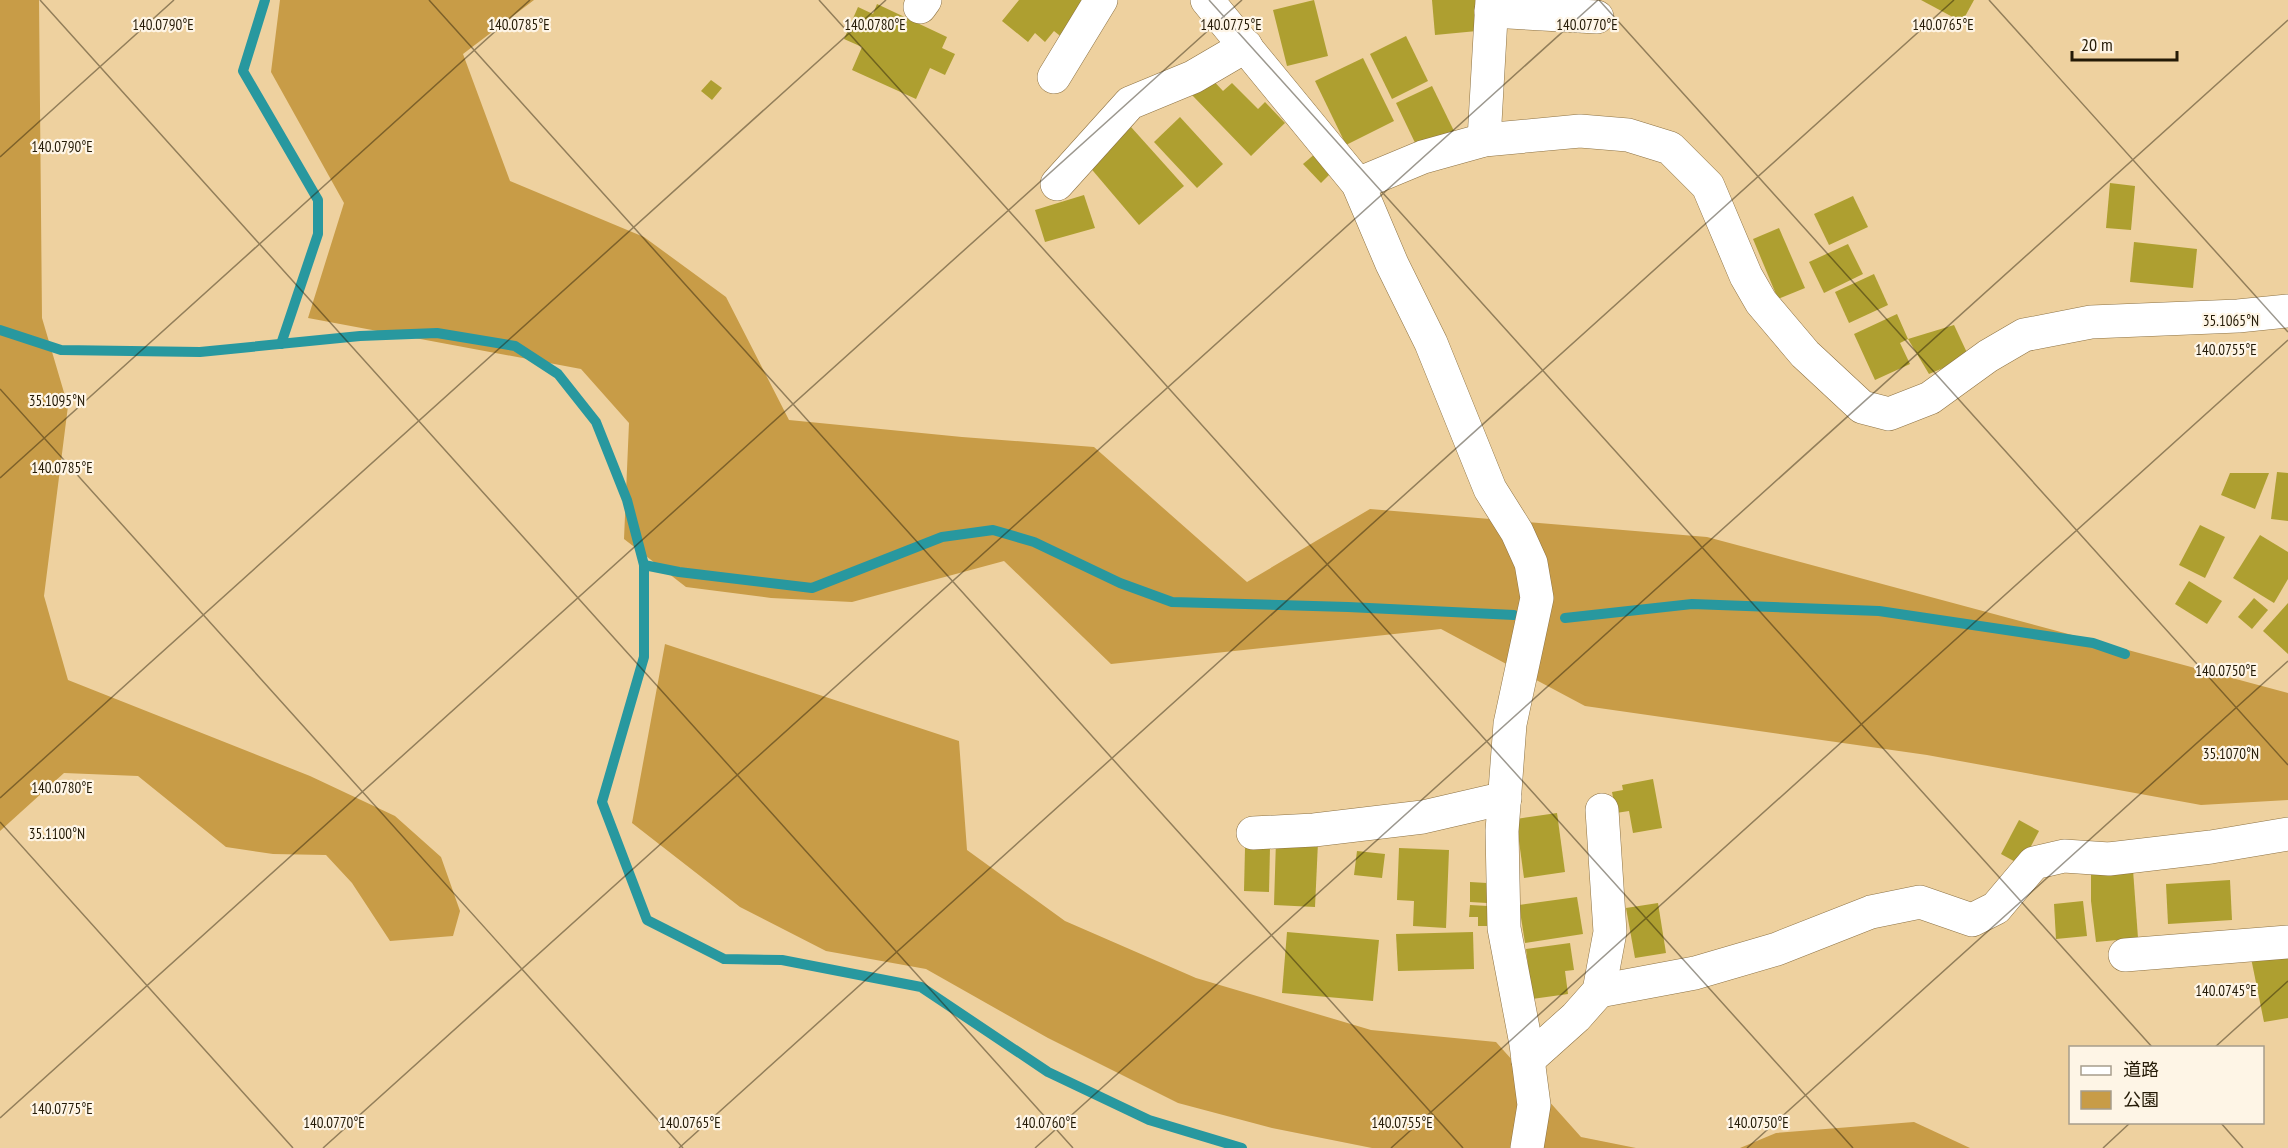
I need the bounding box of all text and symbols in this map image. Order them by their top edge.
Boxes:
text: 140.0790°E [132,15,194,34]
text: 140.0785°E [488,15,550,34]
text: 140.0780°E [844,15,906,34]
text: 140.0775°E [1200,15,1262,34]
text: 140.0770°E [1556,15,1618,34]
text: 140.0765°E [1912,15,1974,34]
scale bar [2072,24,2177,62]
text: 20 m [2081,33,2113,56]
text: 140.0790°E [31,137,93,156]
text: 35.1065°N [2203,311,2259,330]
text: 140.0755°E [2195,340,2257,359]
text: 35.1095°N [29,391,85,410]
text: 140.0785°E [31,458,93,477]
text: 140.0750°E [2195,661,2257,680]
text: 35.1070°N [2203,744,2259,763]
text: 140.0780°E [31,778,93,797]
text: 35.1100°N [29,824,85,843]
text: 140.0745°E [2195,981,2257,1000]
legend [2069,1046,2264,1124]
text: 道路 [2123,1058,2159,1081]
text: 公園 [2123,1088,2159,1111]
text: 140.0775°E [31,1099,93,1118]
text: 140.0770°E [303,1113,365,1132]
text: 140.0765°E [659,1113,721,1132]
text: 140.0760°E [1015,1113,1077,1132]
text: 140.0755°E [1371,1113,1433,1132]
text: 140.0750°E [1727,1113,1789,1132]

